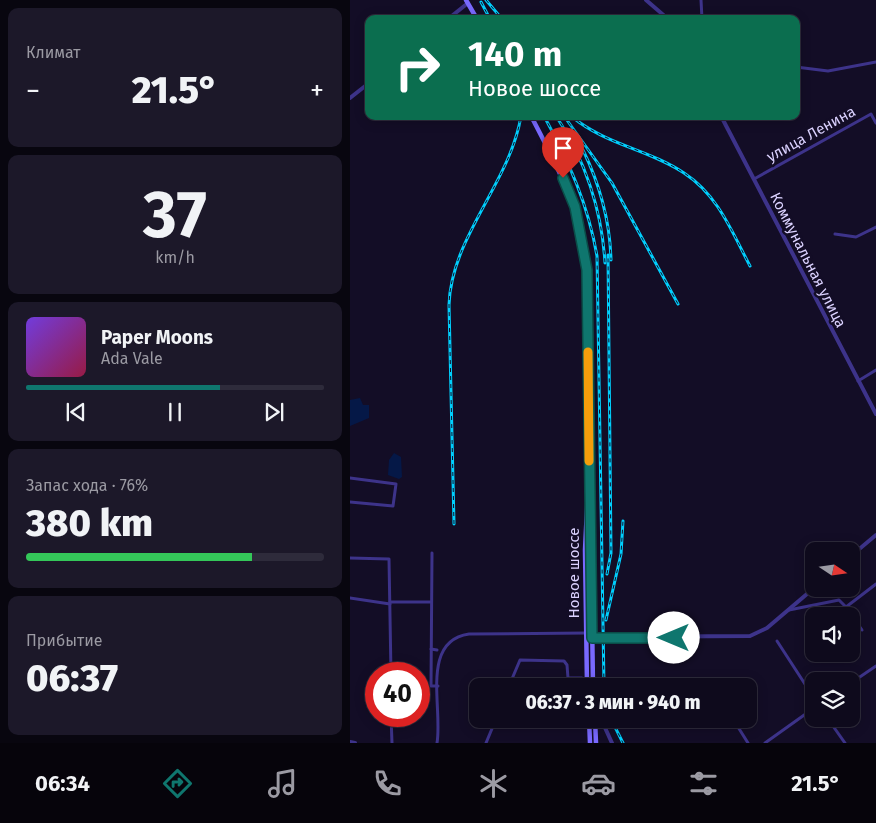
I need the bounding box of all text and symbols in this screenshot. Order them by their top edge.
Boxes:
text: 140 m [468,33,562,75]
icon: right [385,35,450,100]
text: Климат [26,43,81,62]
text: 21.5° [132,67,218,113]
text: − [26,74,40,107]
text: + [310,74,324,107]
text: Новое шоссе [468,75,601,102]
street label: улица Ленина [763,102,859,166]
pin [542,127,584,178]
icon: arrive [549,134,577,162]
text: 37 [143,176,207,254]
street label: Коммунальная улица [766,189,850,331]
text: km/h [155,248,195,267]
text: Paper Moons [101,326,213,349]
text: Ada Vale [101,349,163,368]
icon: previous [62,398,90,426]
icon: pause [161,398,189,426]
icon: next [260,398,288,426]
text: Запас хода · 76% [26,476,148,495]
text: 380 km [26,500,153,546]
street label: Новое шоссе [565,528,583,618]
north arrow [805,542,860,598]
map controls [805,542,860,727]
button: sound [805,607,860,662]
position arrow [647,611,699,663]
text: Прибытие [26,631,102,650]
text: 06:37 [26,655,118,701]
speed limit sign: 40 [365,662,430,727]
button: layers [805,672,860,727]
text: 06:37 · 3 мин · 940 m [526,691,701,714]
icon: directions [160,766,195,801]
icon: music [265,766,300,801]
icon: phone [370,766,405,801]
icon: climate [476,766,511,801]
icon: car [581,766,616,801]
icon: filters [686,766,721,801]
text: 06:34 [35,770,90,797]
text: 21.5° [791,770,841,797]

